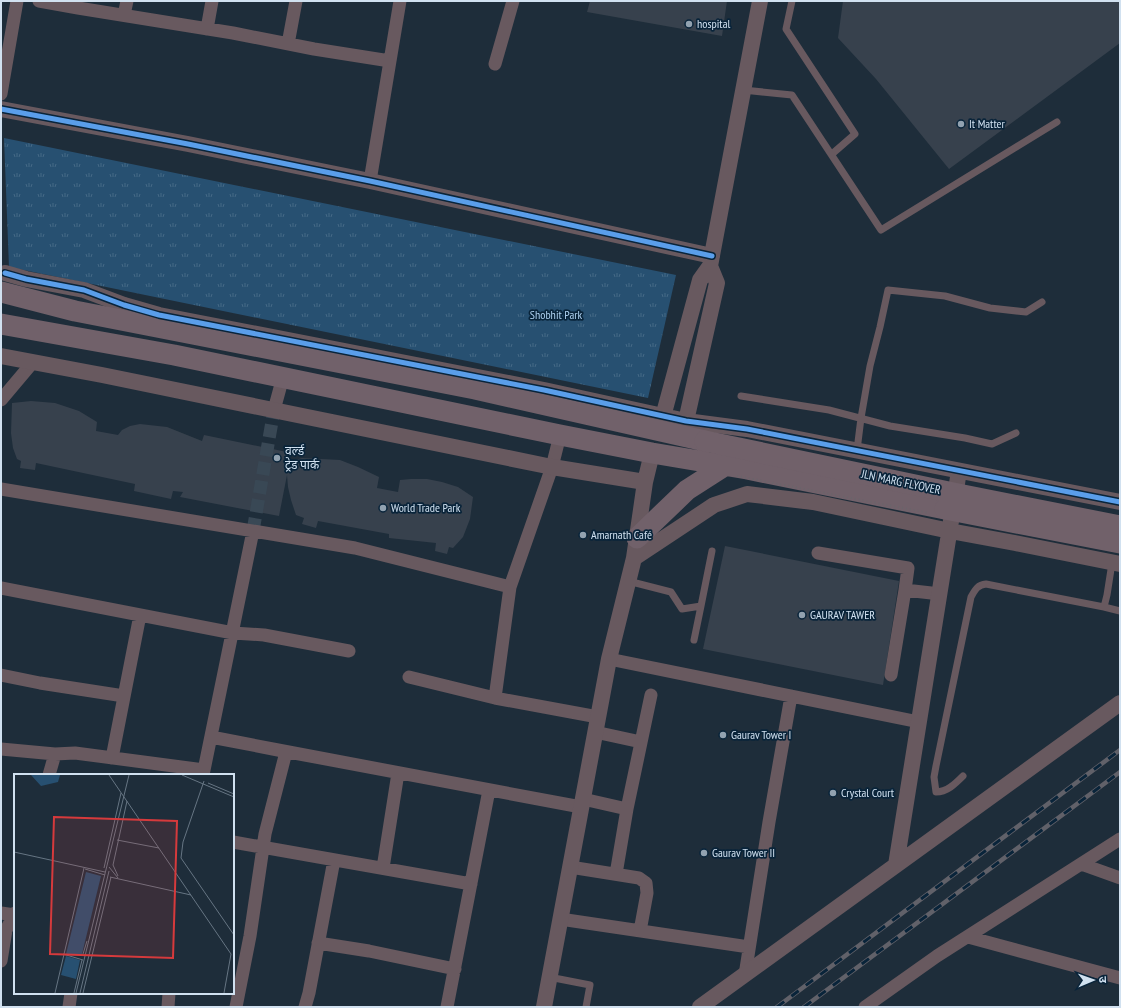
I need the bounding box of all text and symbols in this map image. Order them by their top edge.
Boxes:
place label: hospital [697,16,730,31]
marker: hospital [684,19,694,29]
place label: It Matter [969,116,1006,131]
marker: It Matter [956,119,966,129]
park label: Shobhit Park [530,307,583,322]
place label: वर्ल्ड ट्रेड पार्क [285,443,320,472]
marker: वर्ल्ड ट्रेड पार्क [272,453,282,463]
street label: JLN MARG FLYOVER [859,466,942,497]
place label: World Trade Park [391,500,461,515]
marker: World Trade Park [378,503,388,513]
place label: Amarnath Café [591,527,652,542]
marker: Amarnath Café [578,530,588,540]
place label: GAURAV TAWER [810,607,875,622]
marker: GAURAV TAWER [797,610,807,620]
place label: Gaurav Tower I [731,727,791,742]
marker: Gaurav Tower I [718,730,728,740]
inset map [14,774,234,994]
place label: Crystal Court [841,785,895,800]
marker: Crystal Court [828,788,838,798]
place label: Gaurav Tower II [712,845,775,860]
marker: Gaurav Tower II [699,848,709,858]
north arrow [1073,960,1113,1000]
text: उ [1096,976,1110,984]

